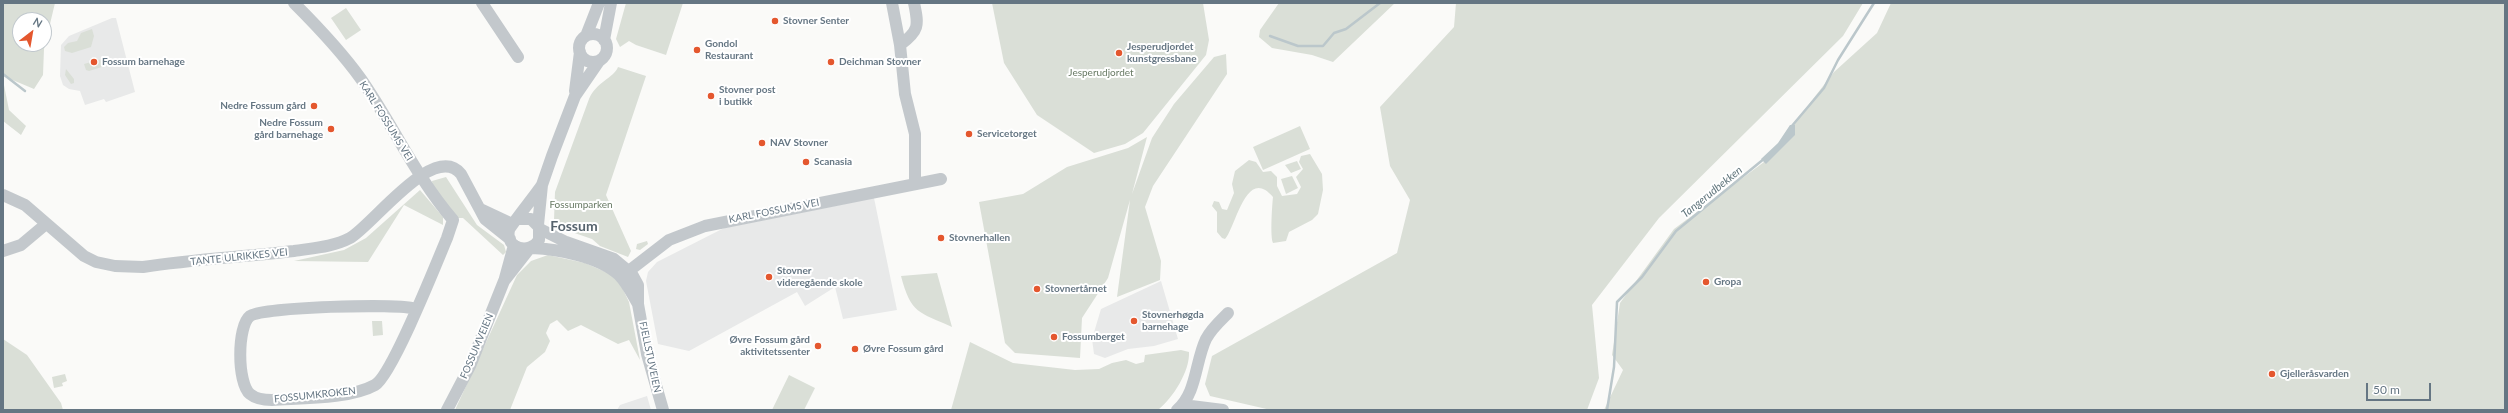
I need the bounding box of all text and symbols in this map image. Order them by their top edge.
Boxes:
north arrow [12,12,52,52]
text: N [31,14,45,30]
place label: Stovner Senter [783,15,849,27]
marker: Stovner Senter [770,16,780,26]
place label: Gondol Restaurant [705,38,753,62]
place label: Jesperudjordet kunstgressbane [1127,41,1196,64]
marker: Gondol Restaurant [692,45,702,55]
marker: Jesperudjordet kunstgressbane [1114,48,1124,58]
place label: Fossum barnehage [102,56,185,68]
place label: Deichman Stovner [839,56,921,68]
marker: Fossum barnehage [89,57,99,67]
marker: Deichman Stovner [826,57,836,67]
park label: Jesperudjordet [1068,67,1134,79]
street label: KARL FOSSUMS VEI [357,79,415,163]
place label: Stovner post i butikk [719,84,775,108]
marker: Stovner post i butikk [706,91,716,101]
place label: Nedre Fossum gård [220,100,306,112]
marker: Nedre Fossum gård [309,101,319,111]
place label: Nedre Fossum gård barnehage [254,117,323,140]
marker: Nedre Fossum gård barnehage [326,124,336,134]
place label: Servicetorget [977,128,1037,140]
marker: Servicetorget [964,129,974,139]
place label: NAV Stovner [770,137,828,149]
marker: NAV Stovner [757,138,767,148]
place label: Scanasia [814,156,852,168]
marker: Scanasia [801,157,811,167]
water label: Tangerudbekken [1679,163,1745,221]
street label: KARL FOSSUMS VEI [728,196,820,226]
park label: Fossumparken [549,199,613,211]
district label: Fossum [550,218,598,234]
place label: Stovnerhallen [949,232,1010,244]
marker: Stovnerhallen [936,233,946,243]
street label: TANTE ULRIKKES VEI [190,246,288,268]
place label: Stovner videregående skole [777,265,863,288]
marker: Stovner videregående skole [764,272,774,282]
place label: Gropa [1714,276,1741,288]
marker: Gropa [1701,277,1711,287]
place label: Stovnertårnet [1045,283,1107,295]
marker: Stovnertårnet [1032,284,1042,294]
place label: Stovnerhøgda barnehage [1142,309,1204,332]
street label: FOSSUMVEIEN [458,312,496,380]
marker: Stovnerhøgda barnehage [1129,316,1139,326]
street label: FJELLSTUVEIEN [637,320,663,394]
place label: Fossumberget [1062,331,1125,343]
marker: Fossumberget [1049,332,1059,342]
place label: Øvre Fossum gård aktivitetssenter [729,334,810,358]
marker: Øvre Fossum gård aktivitetssenter [813,341,823,351]
place label: Øvre Fossum gård [863,343,944,355]
marker: Øvre Fossum gård [850,344,860,354]
place label: Gjelleråsvarden [2280,368,2349,380]
marker: Gjelleråsvarden [2267,369,2277,379]
scale bar [2368,375,2433,401]
text: 50 m [2373,382,2400,397]
street label: FOSSUMKROKEN [274,385,356,405]

